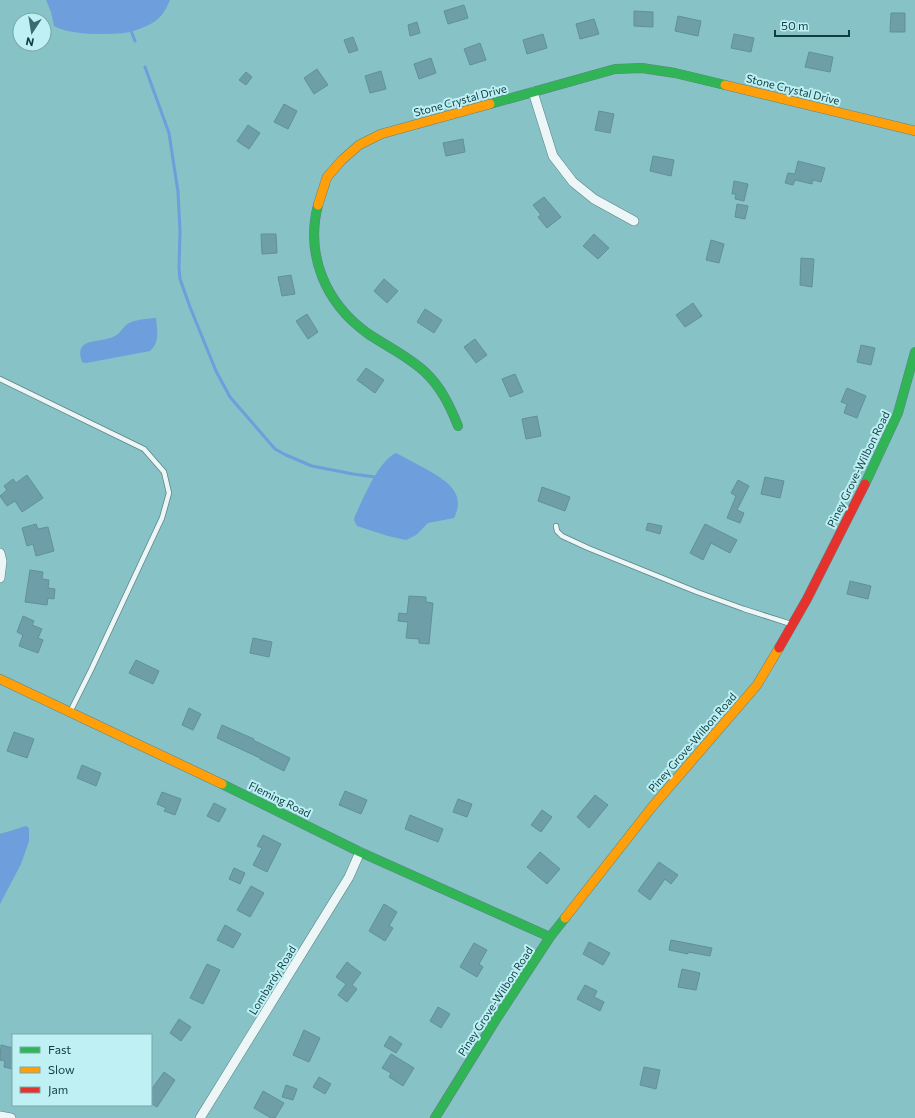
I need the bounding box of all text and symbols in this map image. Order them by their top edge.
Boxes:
north arrow [12,12,52,52]
scale bar [775,12,849,38]
text: 50 m [781,18,809,32]
text: N [24,35,35,49]
street label: Stone Crystal Drive [745,71,841,107]
street label: Stone Crystal Drive [412,81,508,119]
street label: Piney Grove-Wilbon Road [824,409,892,529]
street label: Piney Grove-Wilbon Road [645,690,739,794]
street label: Fleming Road [247,778,313,820]
street label: Lombardy Road [246,943,298,1017]
street label: Piney Grove-Wilbon Road [455,944,535,1058]
legend [12,1034,152,1106]
text: Fast [48,1042,71,1056]
text: Slow [48,1062,75,1076]
text: Jam [48,1082,68,1097]

